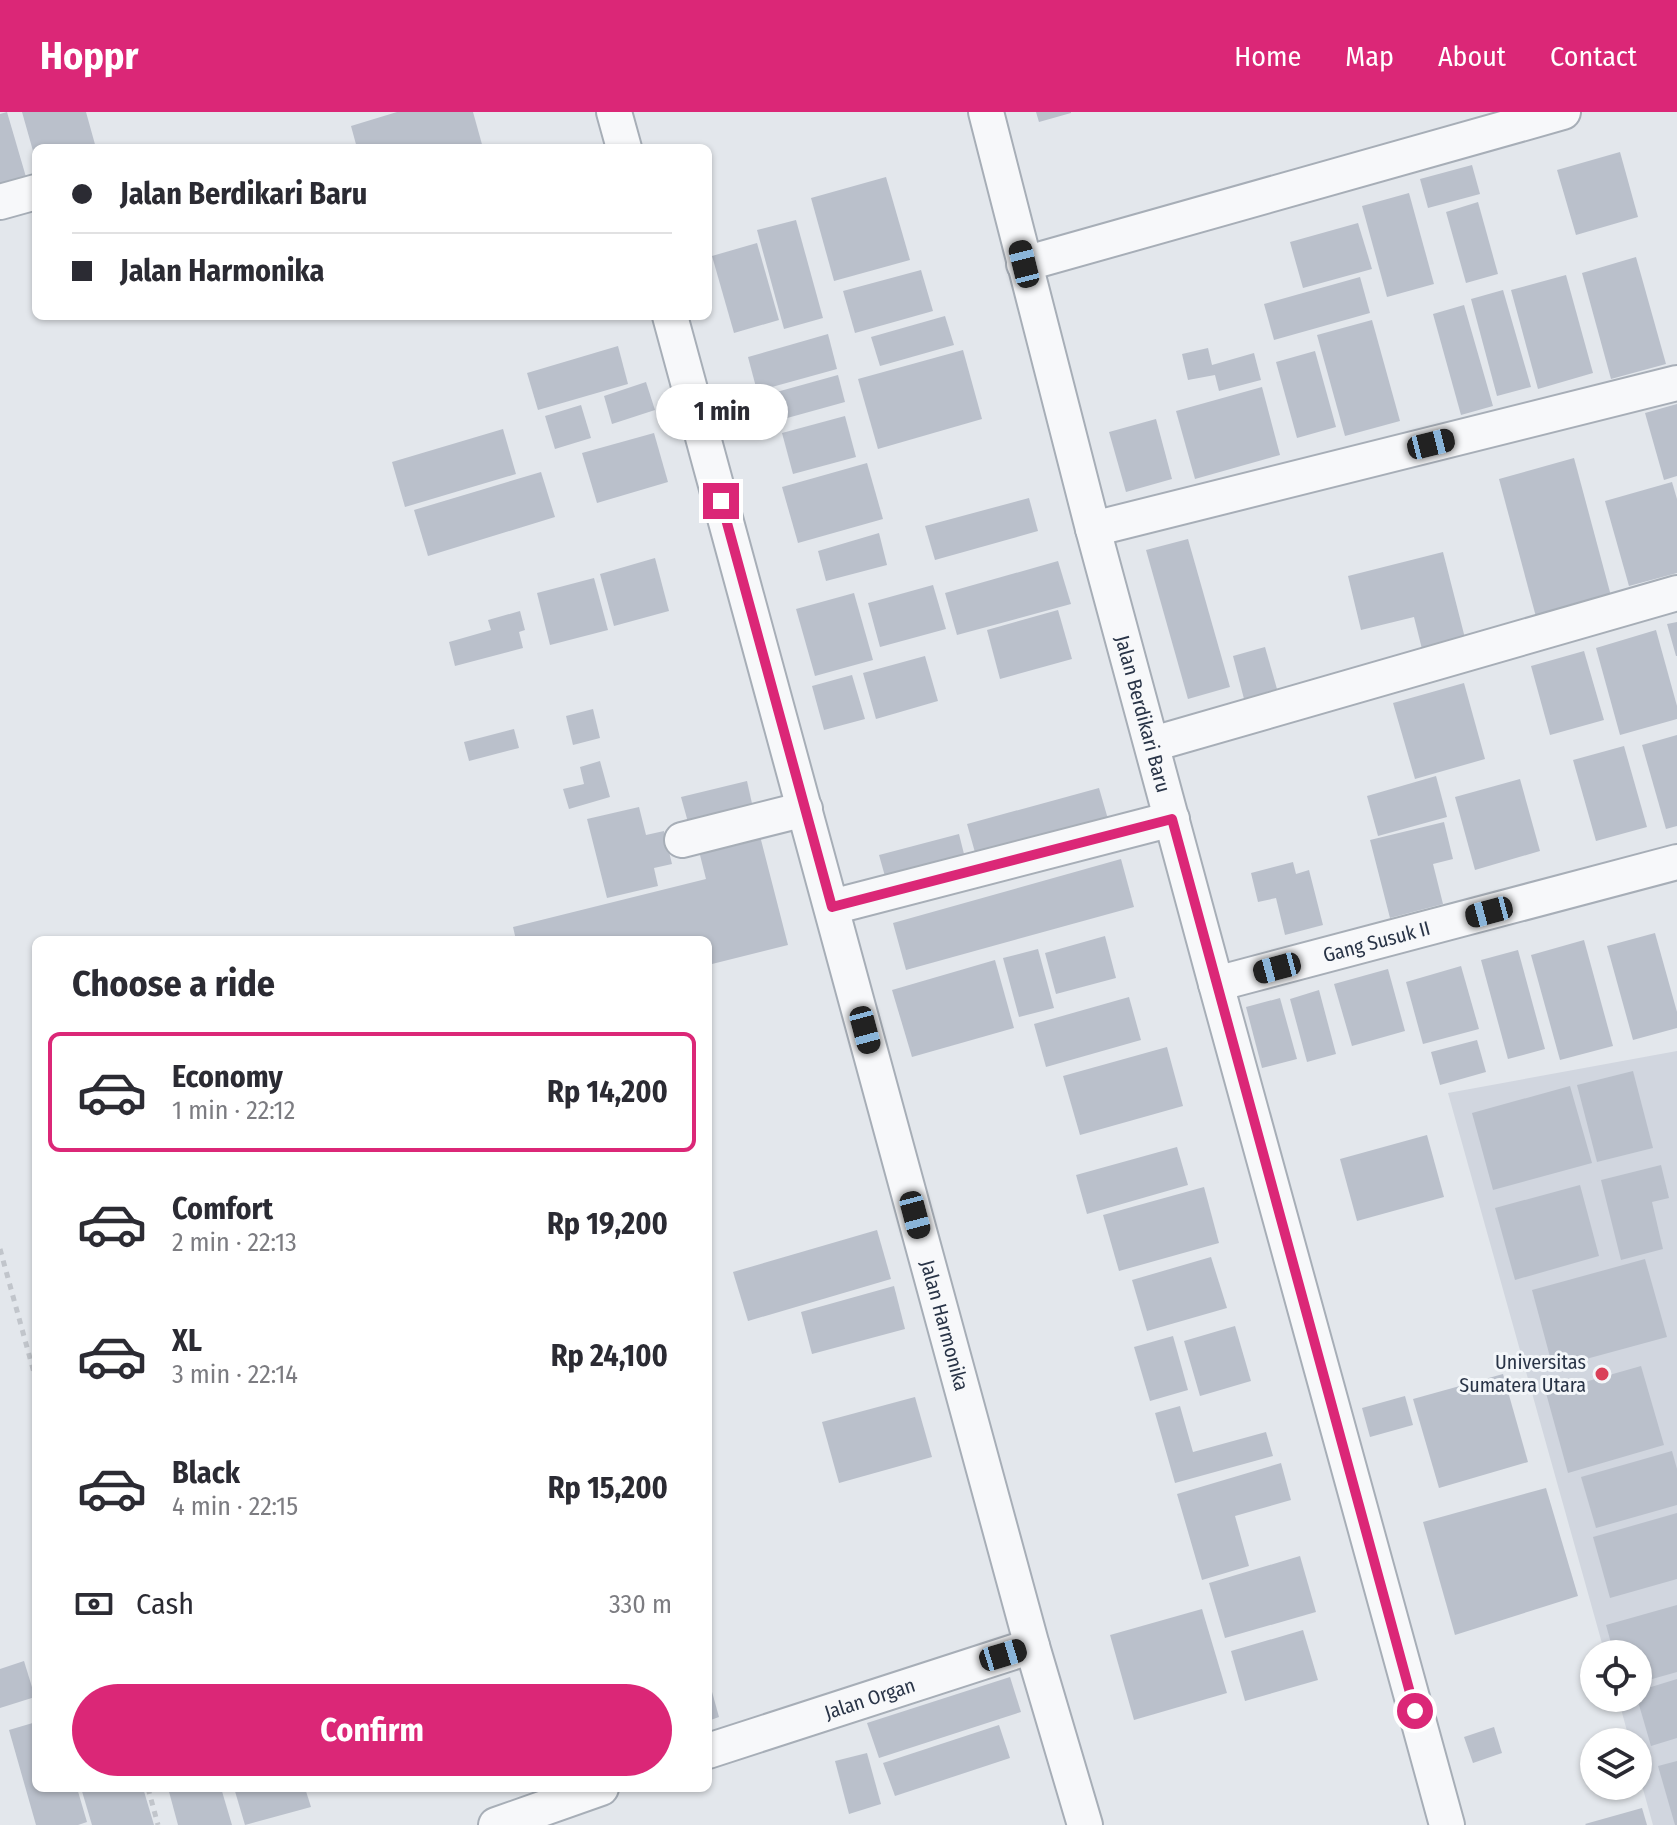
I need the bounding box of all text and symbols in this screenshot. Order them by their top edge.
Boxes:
text: Hoppr [40,33,138,79]
text: Home [1234,40,1301,73]
text: Map [1345,40,1394,73]
text: About [1438,40,1506,73]
text: Contact [1550,40,1637,73]
text: Jalan Berdikari Baru [120,176,367,212]
car [1007,238,1041,290]
text: Jalan Harmonika [120,253,324,289]
callout: 1 min [655,385,787,441]
text: 1 min [694,396,750,427]
car [1405,427,1457,461]
route end [703,483,739,519]
street label: Jalan Berdikari Baru [1110,632,1176,795]
car [1463,894,1515,930]
street label: Gang Susuk II [1320,916,1433,967]
car [1251,950,1303,986]
text: Choose a ride [72,962,275,1006]
car [847,1004,883,1056]
icon: car [76,1056,148,1128]
text: Economy [172,1059,283,1095]
text: Rp 14,200 [547,1074,668,1110]
text: 1 min · 22:12 [172,1095,295,1126]
icon: car [76,1188,148,1260]
car [897,1189,933,1241]
text: Comfort [172,1191,273,1227]
text: Rp 19,200 [547,1206,668,1242]
text: 2 min · 22:13 [172,1227,297,1258]
street label: Jalan Harmonika [915,1257,974,1393]
icon: car [76,1320,148,1392]
text: XL [172,1323,202,1359]
text: Rp 24,100 [551,1338,668,1374]
place label: Universitas Sumatera Utara [1459,1350,1586,1397]
text: 3 min · 22:14 [172,1359,298,1390]
marker: Universitas Sumatera Utara [1593,1365,1611,1383]
icon: car [76,1452,148,1524]
text: Black [172,1455,240,1491]
text: Rp 15,200 [548,1470,668,1506]
text: 4 min · 22:15 [172,1491,298,1522]
icon: cash [72,1582,116,1626]
text: Cash [136,1586,194,1622]
text: 330 m [609,1589,672,1620]
car [977,1637,1029,1673]
map controls [1580,1640,1652,1800]
button: locate [1580,1640,1652,1712]
street label: Jalan Organ [821,1673,918,1724]
button: Confirm [72,1684,672,1776]
route start [1397,1693,1433,1729]
button: layers [1580,1728,1652,1800]

